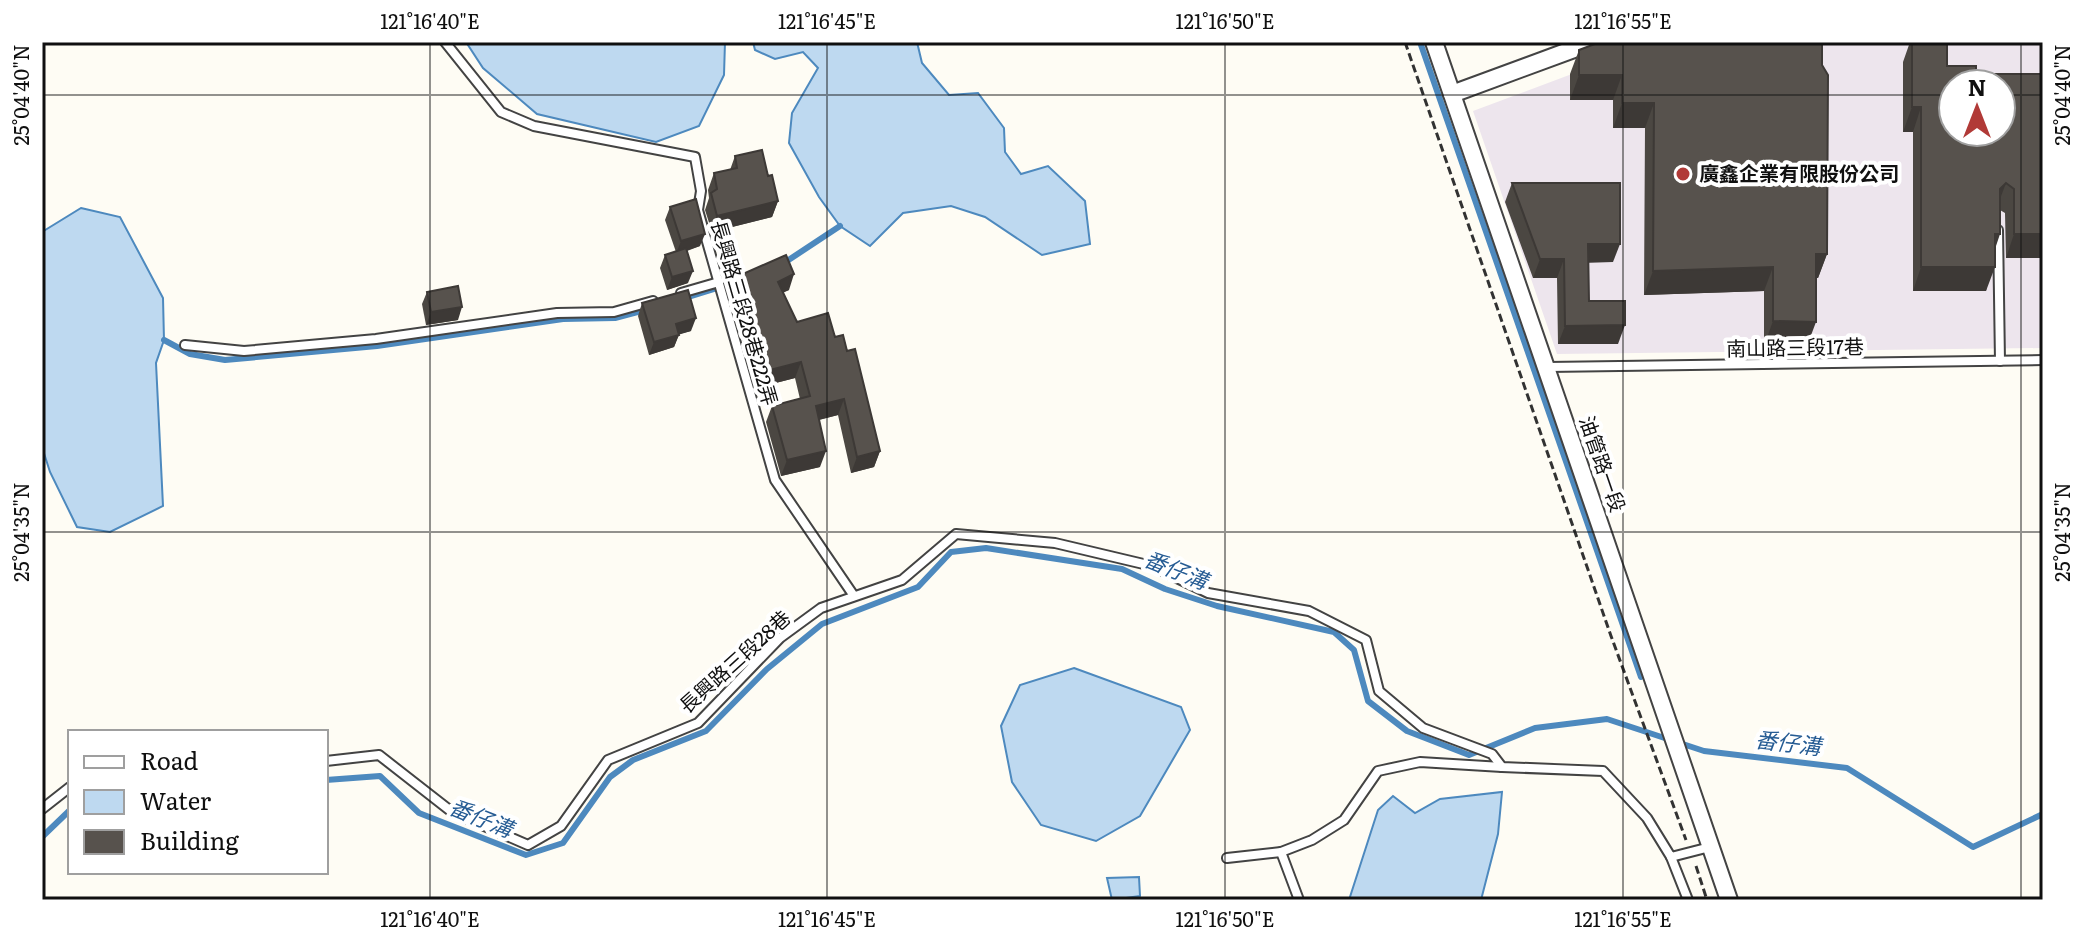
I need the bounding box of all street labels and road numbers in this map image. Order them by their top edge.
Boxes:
street label: 長興路三段28巷222弄 [705,216,787,409]
street label: 南山路三段17巷 [1726,330,1864,362]
street label: 油管路一段 [1573,411,1634,516]
street label: 長興路三段28巷 [671,602,796,719]

